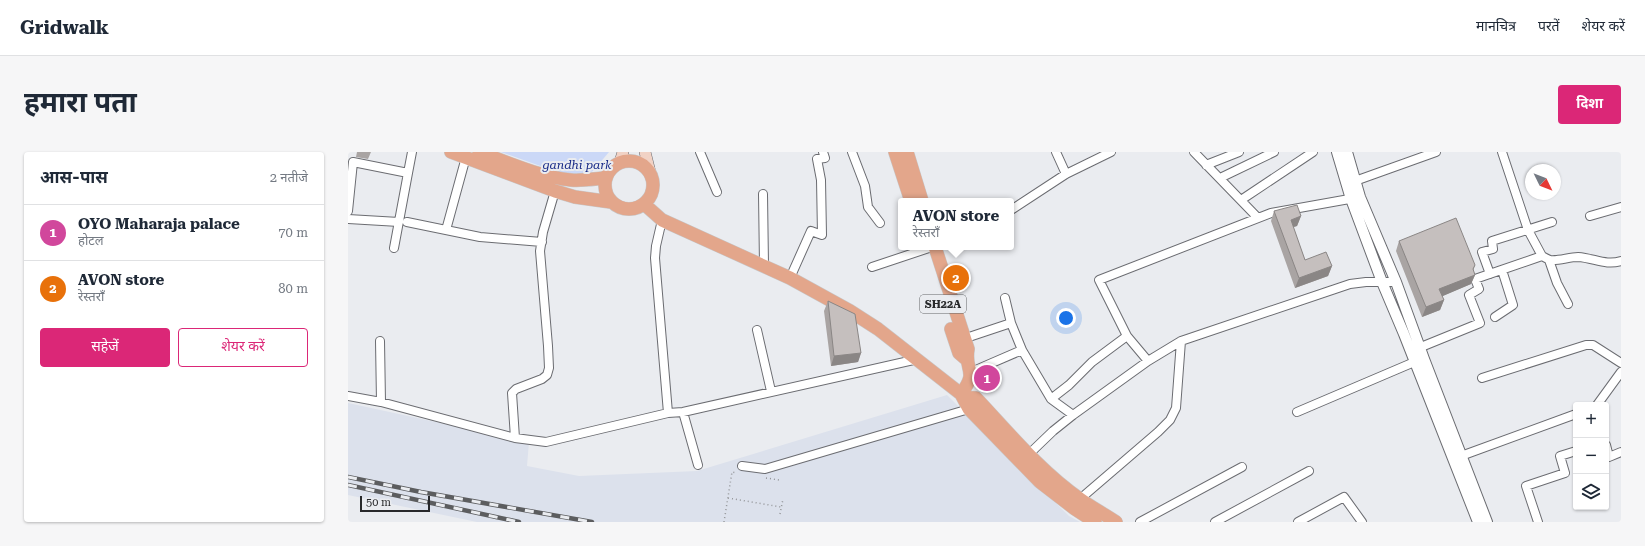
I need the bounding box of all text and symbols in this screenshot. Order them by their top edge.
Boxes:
text: Gridwalk [20,16,109,39]
text: मानचित्र [1476,18,1516,34]
text: परतें [1538,18,1560,34]
text: शेयर करें [1582,18,1625,34]
button: दिशा [1558,85,1621,124]
text: हमारा पता [24,86,137,119]
park label: gandhi park [541,158,612,172]
north arrow [1525,164,1561,200]
text: आस-पास [40,167,108,187]
text: 2 नतीजे [270,170,308,185]
popup [898,198,1014,250]
text: AVON store [913,207,999,225]
text: OYO Maharaja palace [78,215,240,233]
text: 1 [49,225,57,240]
text: 70 m [278,225,308,240]
text: रेस्तराँ [913,225,939,240]
text: होटल [78,233,104,248]
pin: 2 [943,263,969,293]
text: AVON store [78,271,164,289]
text: 2 [49,281,57,296]
text: 80 m [278,281,308,296]
text: रेस्तराँ [78,289,104,304]
road number: SH22A [920,295,966,313]
your location [1056,308,1076,328]
button: सहेजें [40,328,170,367]
button: शेयर करें [178,328,308,367]
pin: 1 [974,363,1000,393]
map controls [1573,402,1609,510]
button: + [1573,402,1609,438]
button: − [1573,438,1609,474]
button: layers [1573,474,1609,510]
scale bar [360,494,430,513]
text: 50 m [366,496,391,509]

